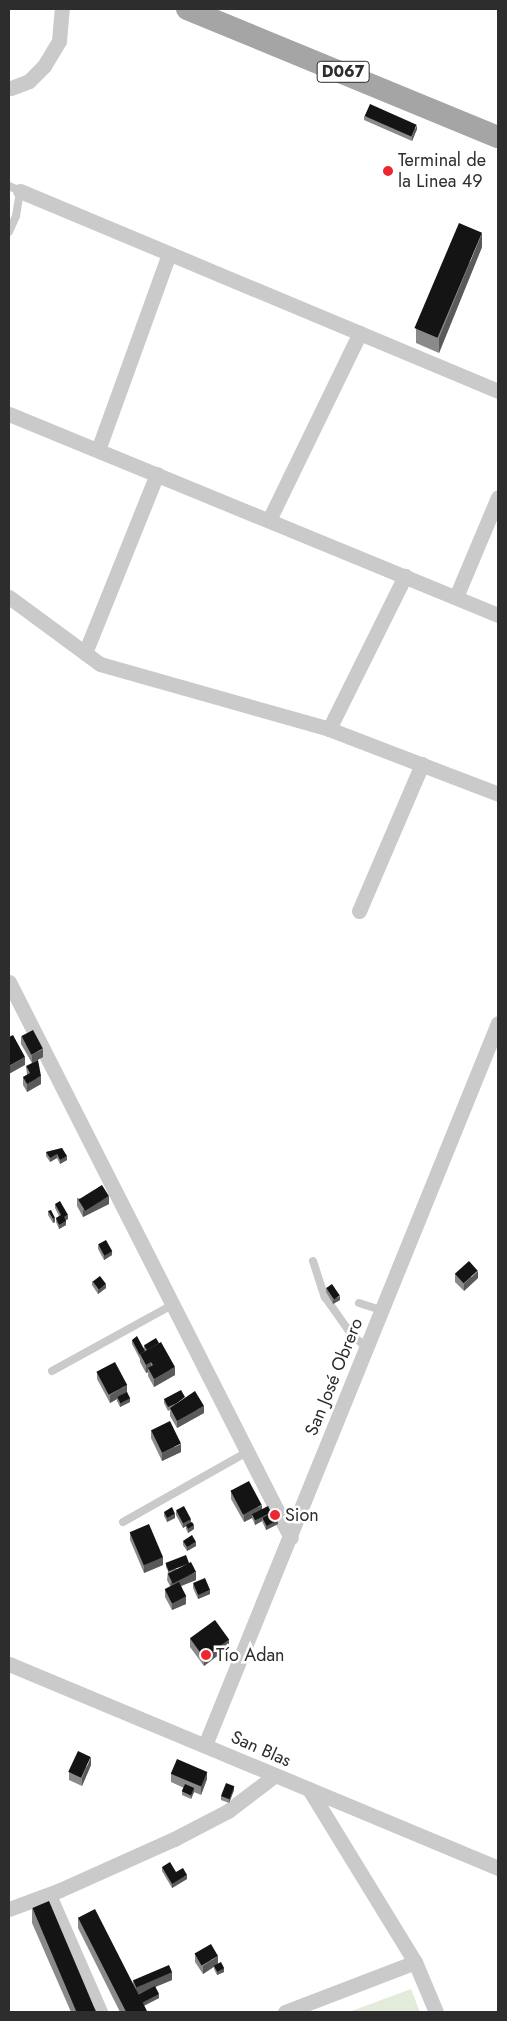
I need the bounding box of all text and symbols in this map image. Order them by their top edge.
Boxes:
road number: D067 [316,58,370,86]
place label: Terminal de la Linea 49 [398,150,486,192]
marker: Terminal de la Linea 49 [382,165,394,177]
street label: San José Obrero [301,1315,367,1439]
place label: Sion [285,1504,319,1526]
marker: Sion [269,1509,281,1521]
place label: Tío Adan [216,1644,285,1666]
marker: Tío Adan [200,1649,212,1661]
street label: San Blas [228,1726,294,1772]

